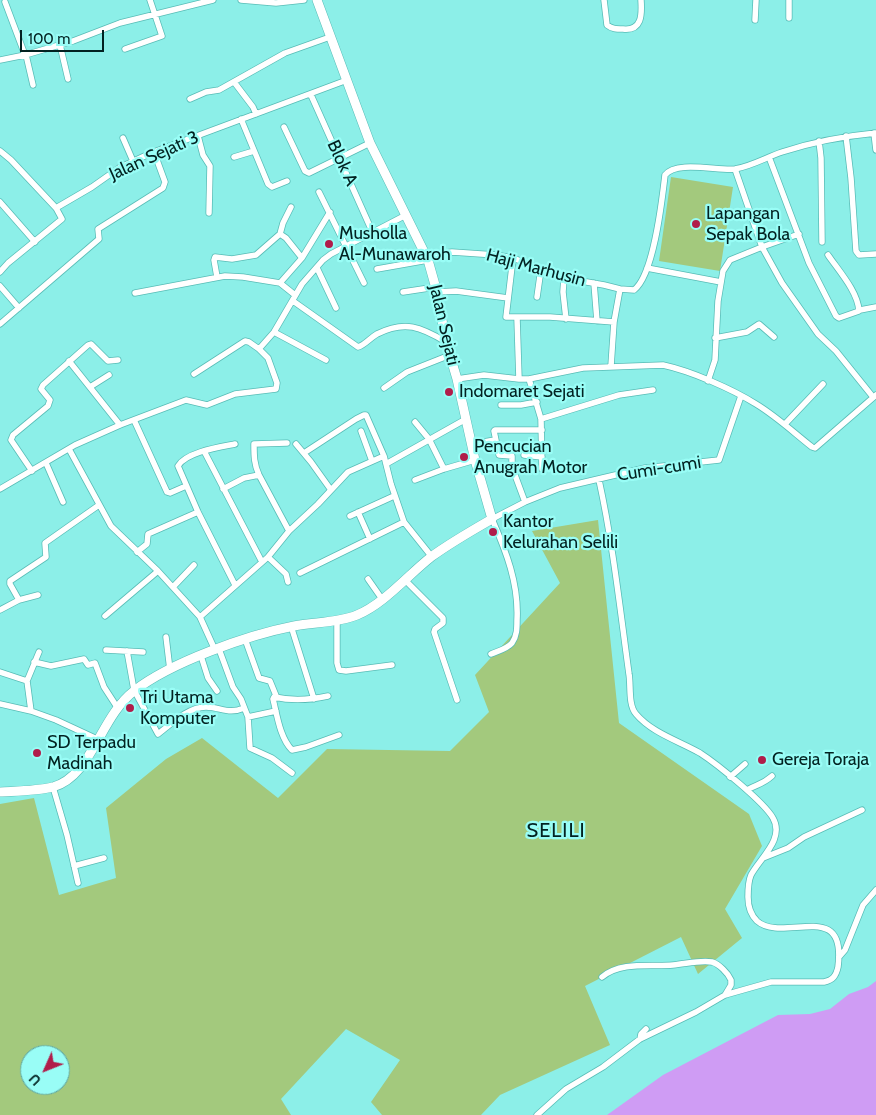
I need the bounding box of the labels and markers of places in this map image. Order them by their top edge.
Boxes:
place label: Lapangan Sepak Bola [706,203,790,245]
marker: Lapangan Sepak Bola [690,218,702,230]
place label: Musholla Al-Munawaroh [339,223,451,266]
marker: Musholla Al-Munawaroh [323,238,335,250]
place label: Indomaret Sejati [459,381,584,403]
marker: Indomaret Sejati [443,386,455,398]
place label: Pencucian Anugrah Motor [474,436,587,478]
marker: Pencucian Anugrah Motor [458,451,470,463]
place label: Kantor Kelurahan Selili [503,511,618,554]
marker: Kantor Kelurahan Selili [487,526,499,538]
place label: Tri Utama Komputer [140,687,216,730]
marker: Tri Utama Komputer [124,702,136,714]
place label: SD Terpadu Madinah [47,732,136,774]
marker: SD Terpadu Madinah [31,747,43,759]
place label: Gereja Toraja [772,749,869,771]
marker: Gereja Toraja [756,754,768,766]

